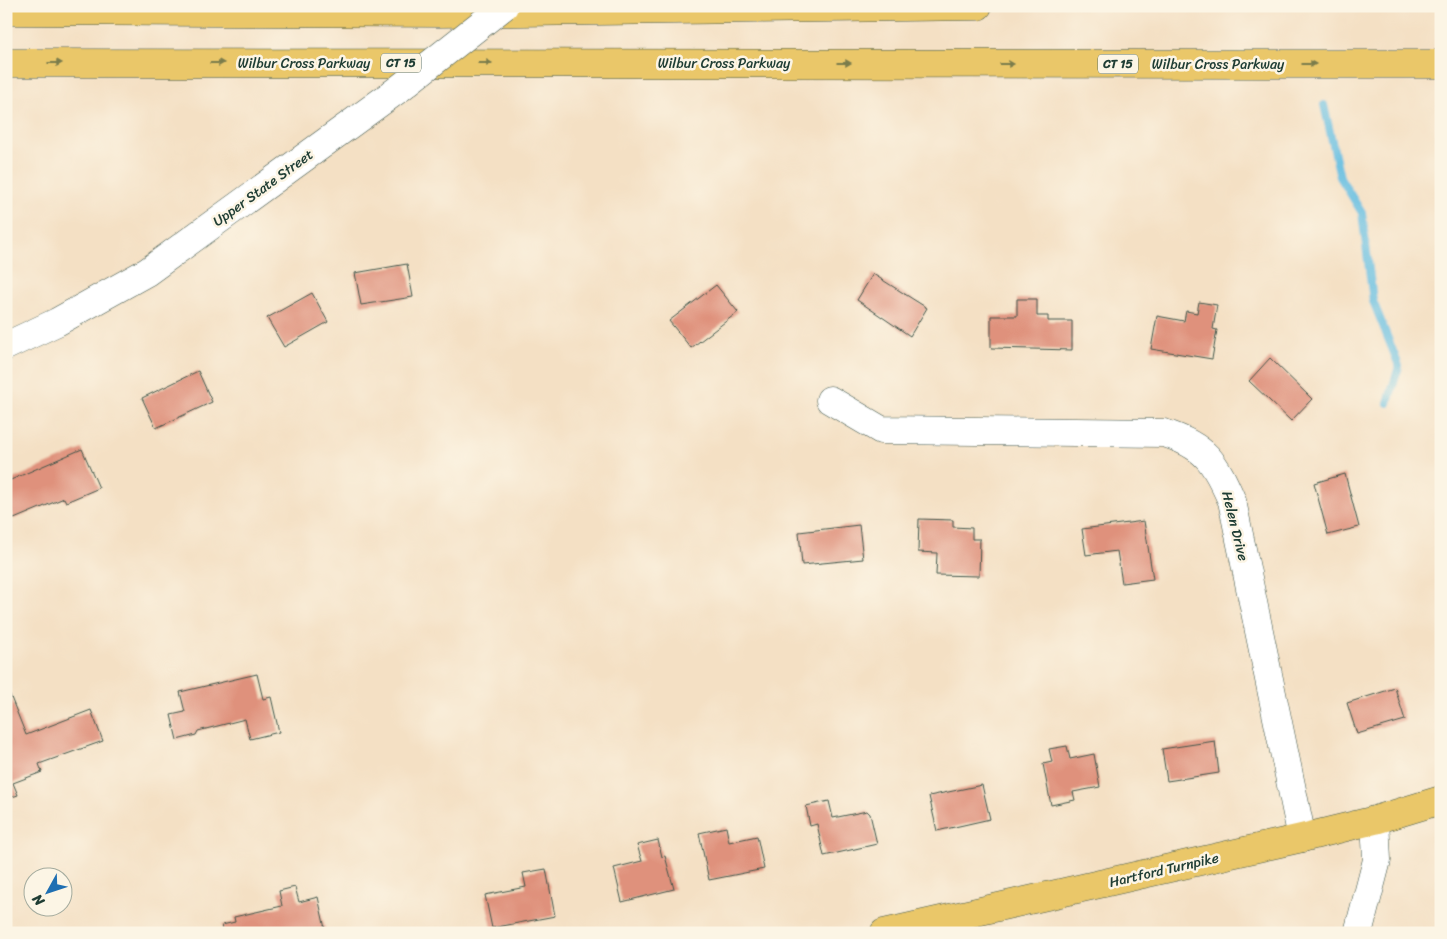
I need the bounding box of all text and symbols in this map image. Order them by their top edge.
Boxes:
street label: Wilbur Cross Parkway [238,51,371,76]
street label: Wilbur Cross Parkway [658,51,791,76]
street label: Wilbur Cross Parkway [1152,52,1285,77]
road number: CT 15 [381,54,421,72]
road number: CT 15 [1098,54,1138,74]
one-way arrow [47,59,63,67]
one-way arrow [210,59,226,67]
one-way arrow [477,59,493,67]
one-way arrow [837,59,853,67]
one-way arrow [999,60,1015,68]
one-way arrow [1302,60,1318,68]
street label: Upper State Street [207,143,319,233]
street label: Helen Drive [1214,488,1256,564]
street label: Hartford Turnpike [1107,845,1221,895]
north arrow [22,866,72,916]
text: N [26,888,52,913]

